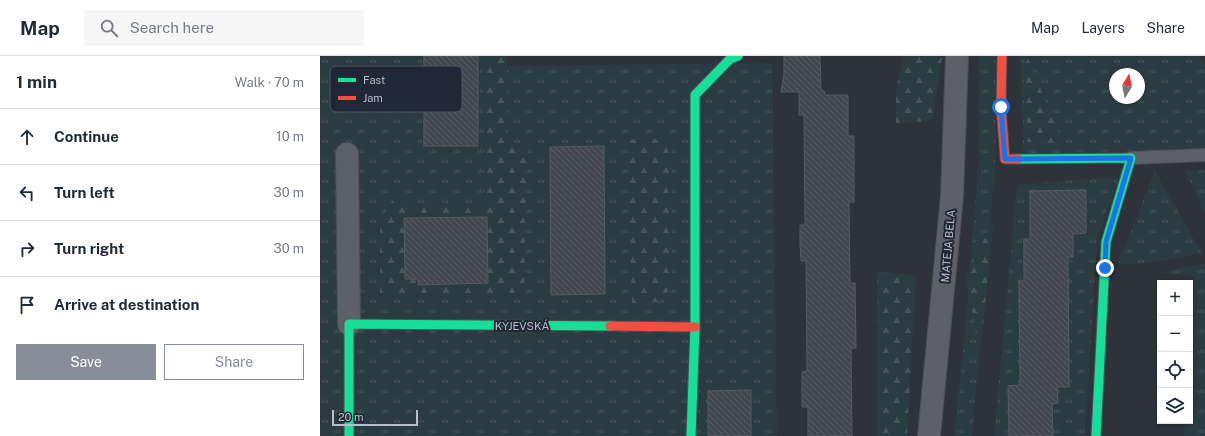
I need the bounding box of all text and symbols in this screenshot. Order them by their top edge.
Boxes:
search box [84,10,364,46]
text: Map [20,17,60,39]
icon: search [98,17,120,39]
text: Search here [130,19,214,36]
text: Map [1031,20,1059,36]
text: Layers [1081,20,1125,36]
text: Share [1147,20,1185,36]
legend [330,66,462,112]
north arrow [1109,68,1145,104]
text: 1 min [16,72,57,92]
text: Fast [363,74,385,86]
text: Walk · 70 m [235,75,304,90]
text: Jam [363,92,383,104]
route start [992,98,1010,116]
icon: ahead [16,126,38,148]
text: Continue [54,128,119,145]
text: 10 m [276,129,304,144]
icon: left [16,182,38,204]
text: Turn left [54,184,115,201]
text: 30 m [274,185,304,200]
street label: MATEJA BELA [939,209,957,283]
icon: right [16,238,38,260]
text: Turn right [54,240,124,257]
text: 30 m [274,241,304,256]
route end [1096,259,1114,277]
map controls [1157,280,1193,424]
button: + [1157,280,1193,316]
icon: arrive [16,294,38,316]
text: Arrive at destination [54,296,199,313]
button: − [1157,316,1193,352]
street label: KYJEVSKÁ [495,319,550,332]
button: Save [16,344,156,380]
button: Share [164,344,304,380]
button: locate [1157,352,1193,388]
button: layers [1157,388,1193,424]
scale bar [332,408,418,427]
text: 20 m [338,411,363,423]

